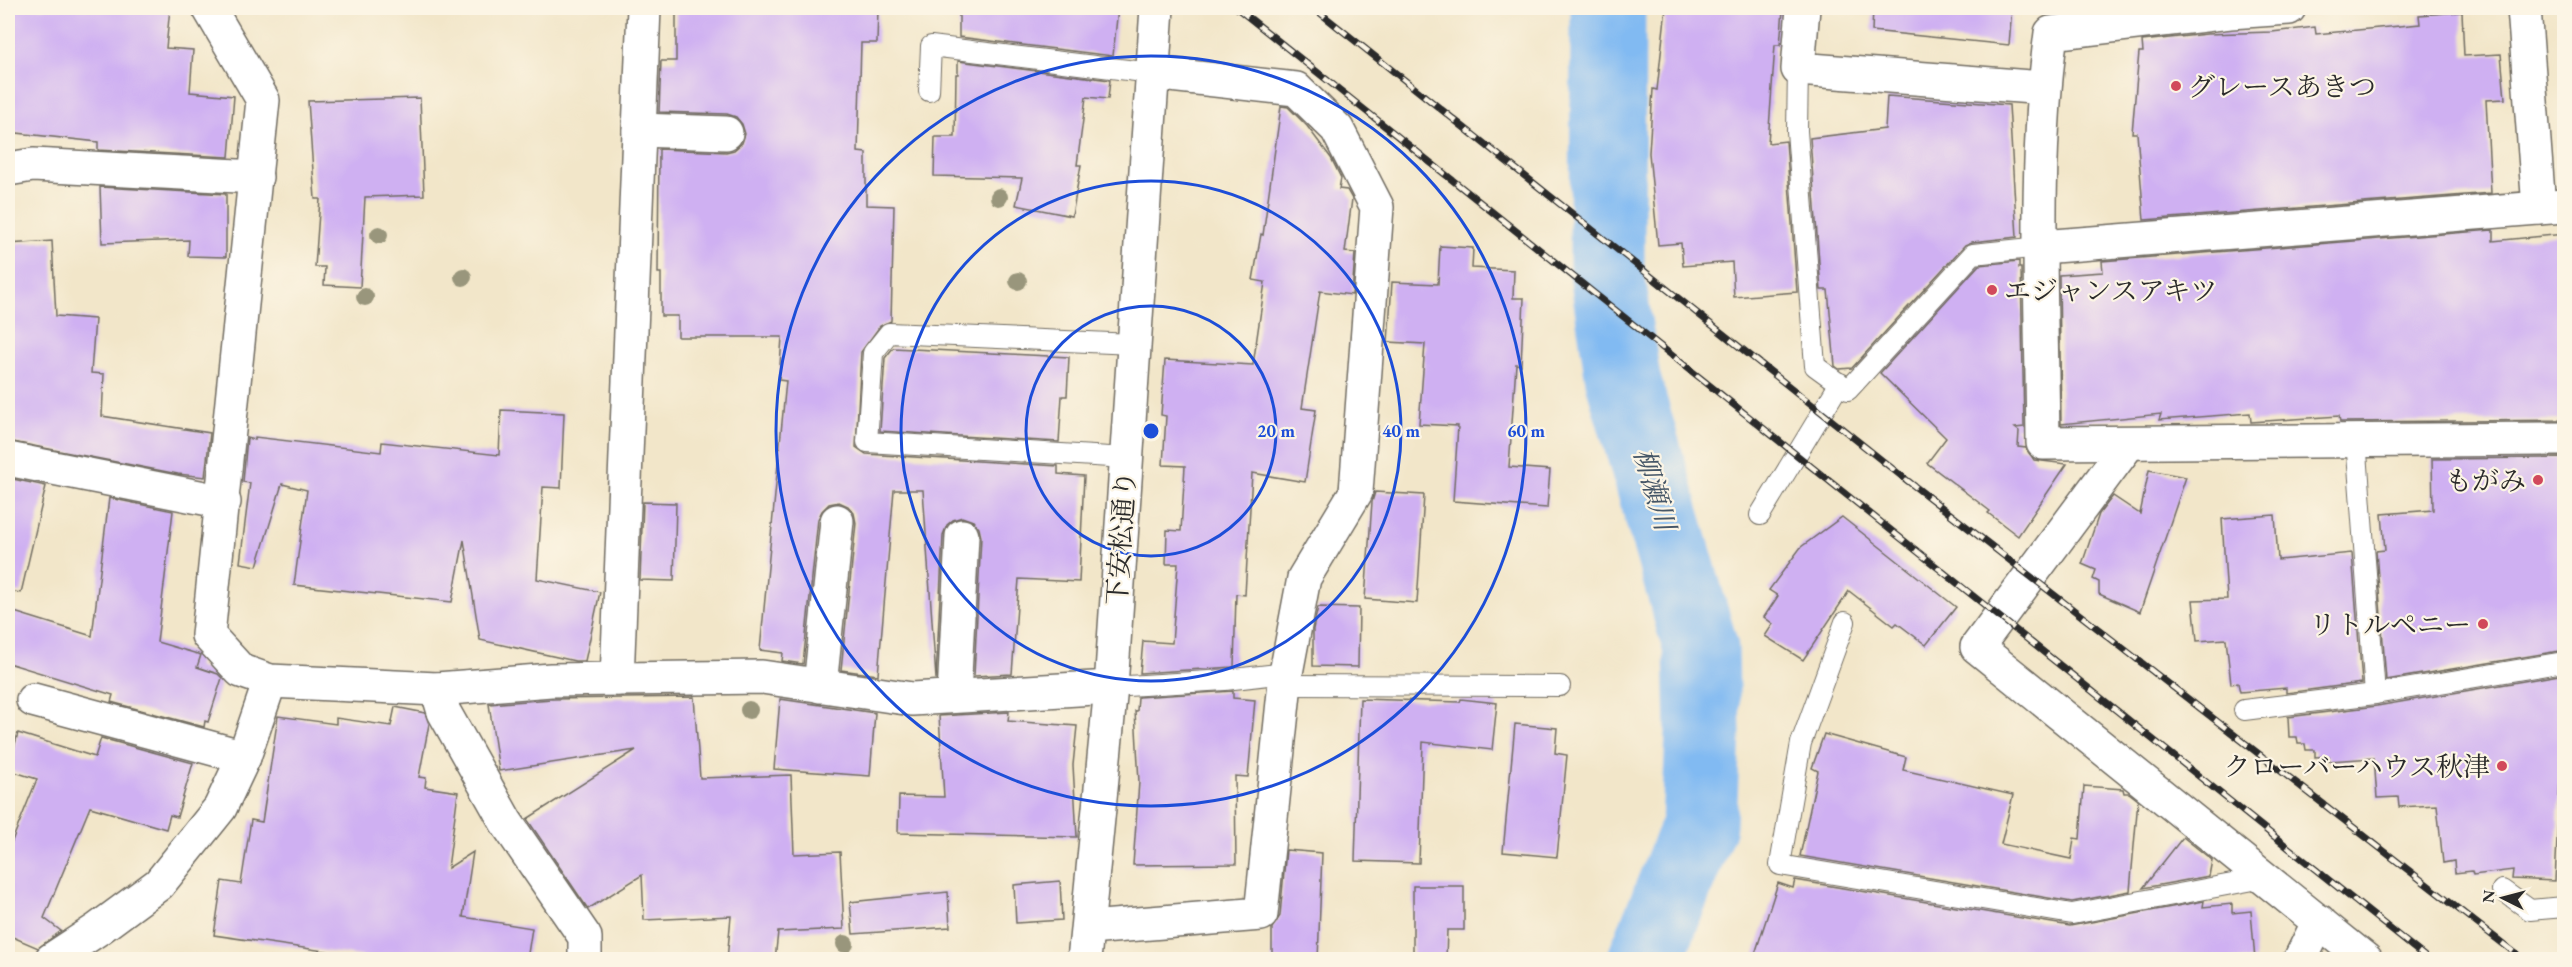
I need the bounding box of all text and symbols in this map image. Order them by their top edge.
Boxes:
place label: グレースあきつ [2188,69,2376,104]
marker: グレースあきつ [2169,79,2183,93]
place label: エジャンスアキツ [2004,273,2218,308]
marker: エジャンスアキツ [1985,283,1999,297]
text: 20 m [1257,419,1295,442]
text: 40 m [1382,419,1420,442]
text: 60 m [1507,419,1545,442]
centre of rings [1141,421,1161,441]
water label: 柳瀬川 [1626,444,1685,537]
place label: もがみ [2445,463,2526,498]
street label: 下安松通り [1099,469,1143,607]
marker: もがみ [2531,473,2545,487]
place label: リトルペニー [2309,607,2471,642]
marker: リトルペニー [2476,617,2490,631]
place label: クローバーハウス秋津 [2224,749,2490,784]
marker: クローバーハウス秋津 [2495,759,2509,773]
north arrow [2473,868,2533,928]
text: N [2477,889,2500,904]

